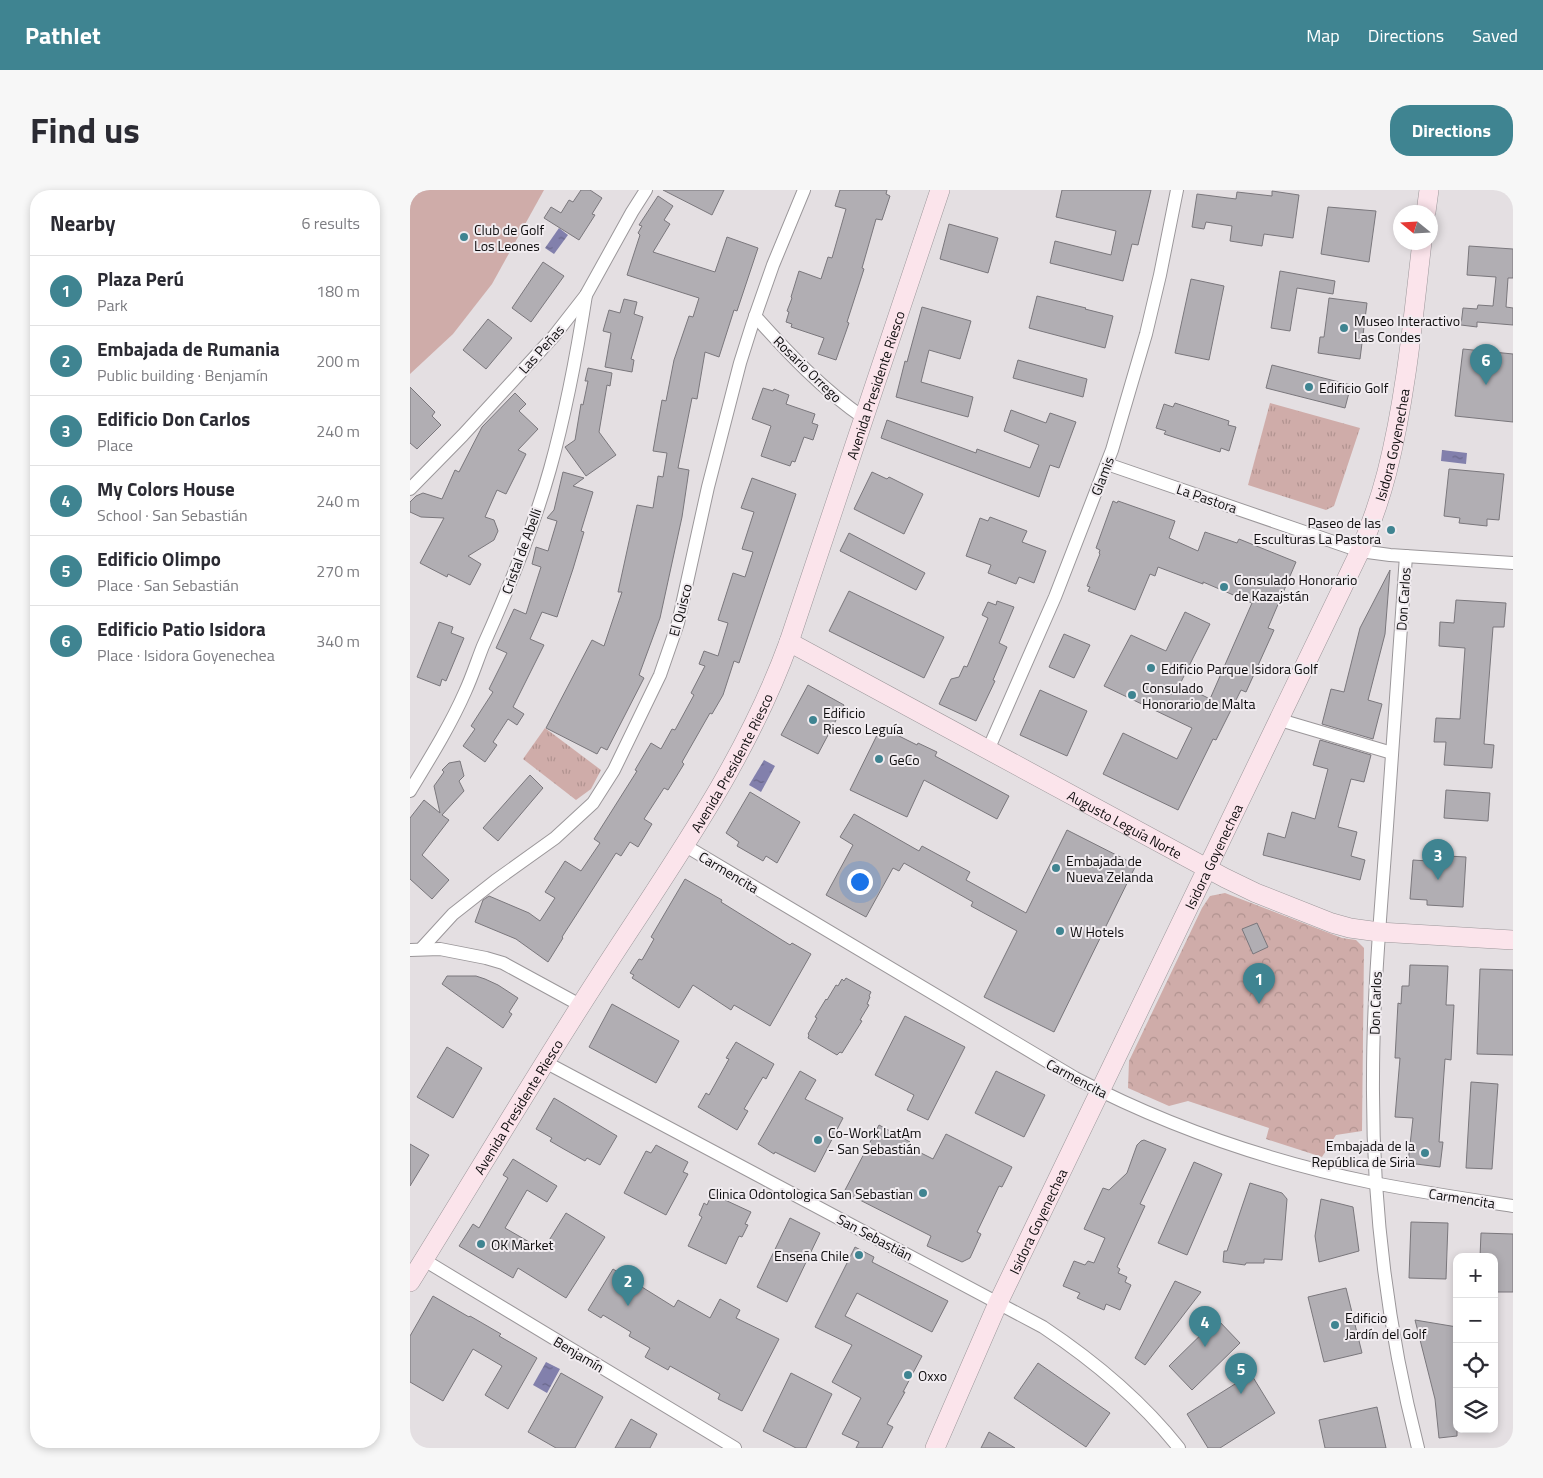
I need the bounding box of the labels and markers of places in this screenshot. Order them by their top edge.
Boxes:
place label: Club de Golf Los Leones [474,219,545,256]
marker: Club de Golf Los Leones [458,231,470,243]
place label: Museo Interactivo Las Condes [1354,310,1460,347]
marker: Museo Interactivo Las Condes [1338,322,1350,334]
pin: 6 [1470,344,1502,385]
place label: Edificio Golf [1319,377,1389,398]
marker: Edificio Golf [1303,381,1315,393]
place label: Paseo de las Esculturas La Pastora [1253,512,1381,549]
marker: Paseo de las Esculturas La Pastora [1385,524,1397,536]
place label: Consulado Honorario de Kazajstán [1234,569,1357,606]
marker: Consulado Honorario de Kazajstán [1218,581,1230,593]
place label: Edificio Parque Isidora Golf [1161,658,1318,679]
marker: Edificio Parque Isidora Golf [1145,662,1157,674]
place label: Consulado Honorario de Malta [1142,677,1255,714]
marker: Consulado Honorario de Malta [1126,689,1138,701]
place label: Edificio Riesco Leguía [823,702,903,739]
marker: Edificio Riesco Leguía [807,714,819,726]
place label: GeCo [889,749,920,770]
marker: GeCo [873,753,885,765]
pin: 3 [1422,839,1454,880]
place label: Embajada de Nueva Zelanda [1066,850,1153,887]
marker: Embajada de Nueva Zelanda [1050,862,1062,874]
place label: W Hotels [1070,921,1124,942]
marker: W Hotels [1054,925,1066,937]
pin: 1 [1243,963,1275,1004]
place label: Co-Work LatAm - San Sebastián [828,1122,922,1159]
marker: Co-Work LatAm - San Sebastián [812,1134,824,1146]
place label: Embajada de la República de Siria [1312,1135,1415,1172]
marker: Embajada de la República de Siria [1419,1147,1431,1159]
place label: Clinica Odontologica San Sebastian [708,1183,913,1204]
marker: Clinica Odontologica San Sebastian [917,1187,929,1199]
place label: OK Market [491,1234,553,1255]
marker: OK Market [475,1238,487,1250]
place label: Enseña Chile [774,1245,849,1266]
marker: Enseña Chile [853,1249,865,1261]
pin: 2 [612,1265,644,1306]
pin: 4 [1189,1306,1221,1347]
place label: Edificio Jardín del Golf [1345,1307,1427,1344]
marker: Edificio Jardín del Golf [1329,1319,1341,1331]
pin: 5 [1225,1353,1257,1394]
place label: Oxxo [918,1365,947,1386]
marker: Oxxo [902,1369,914,1381]

